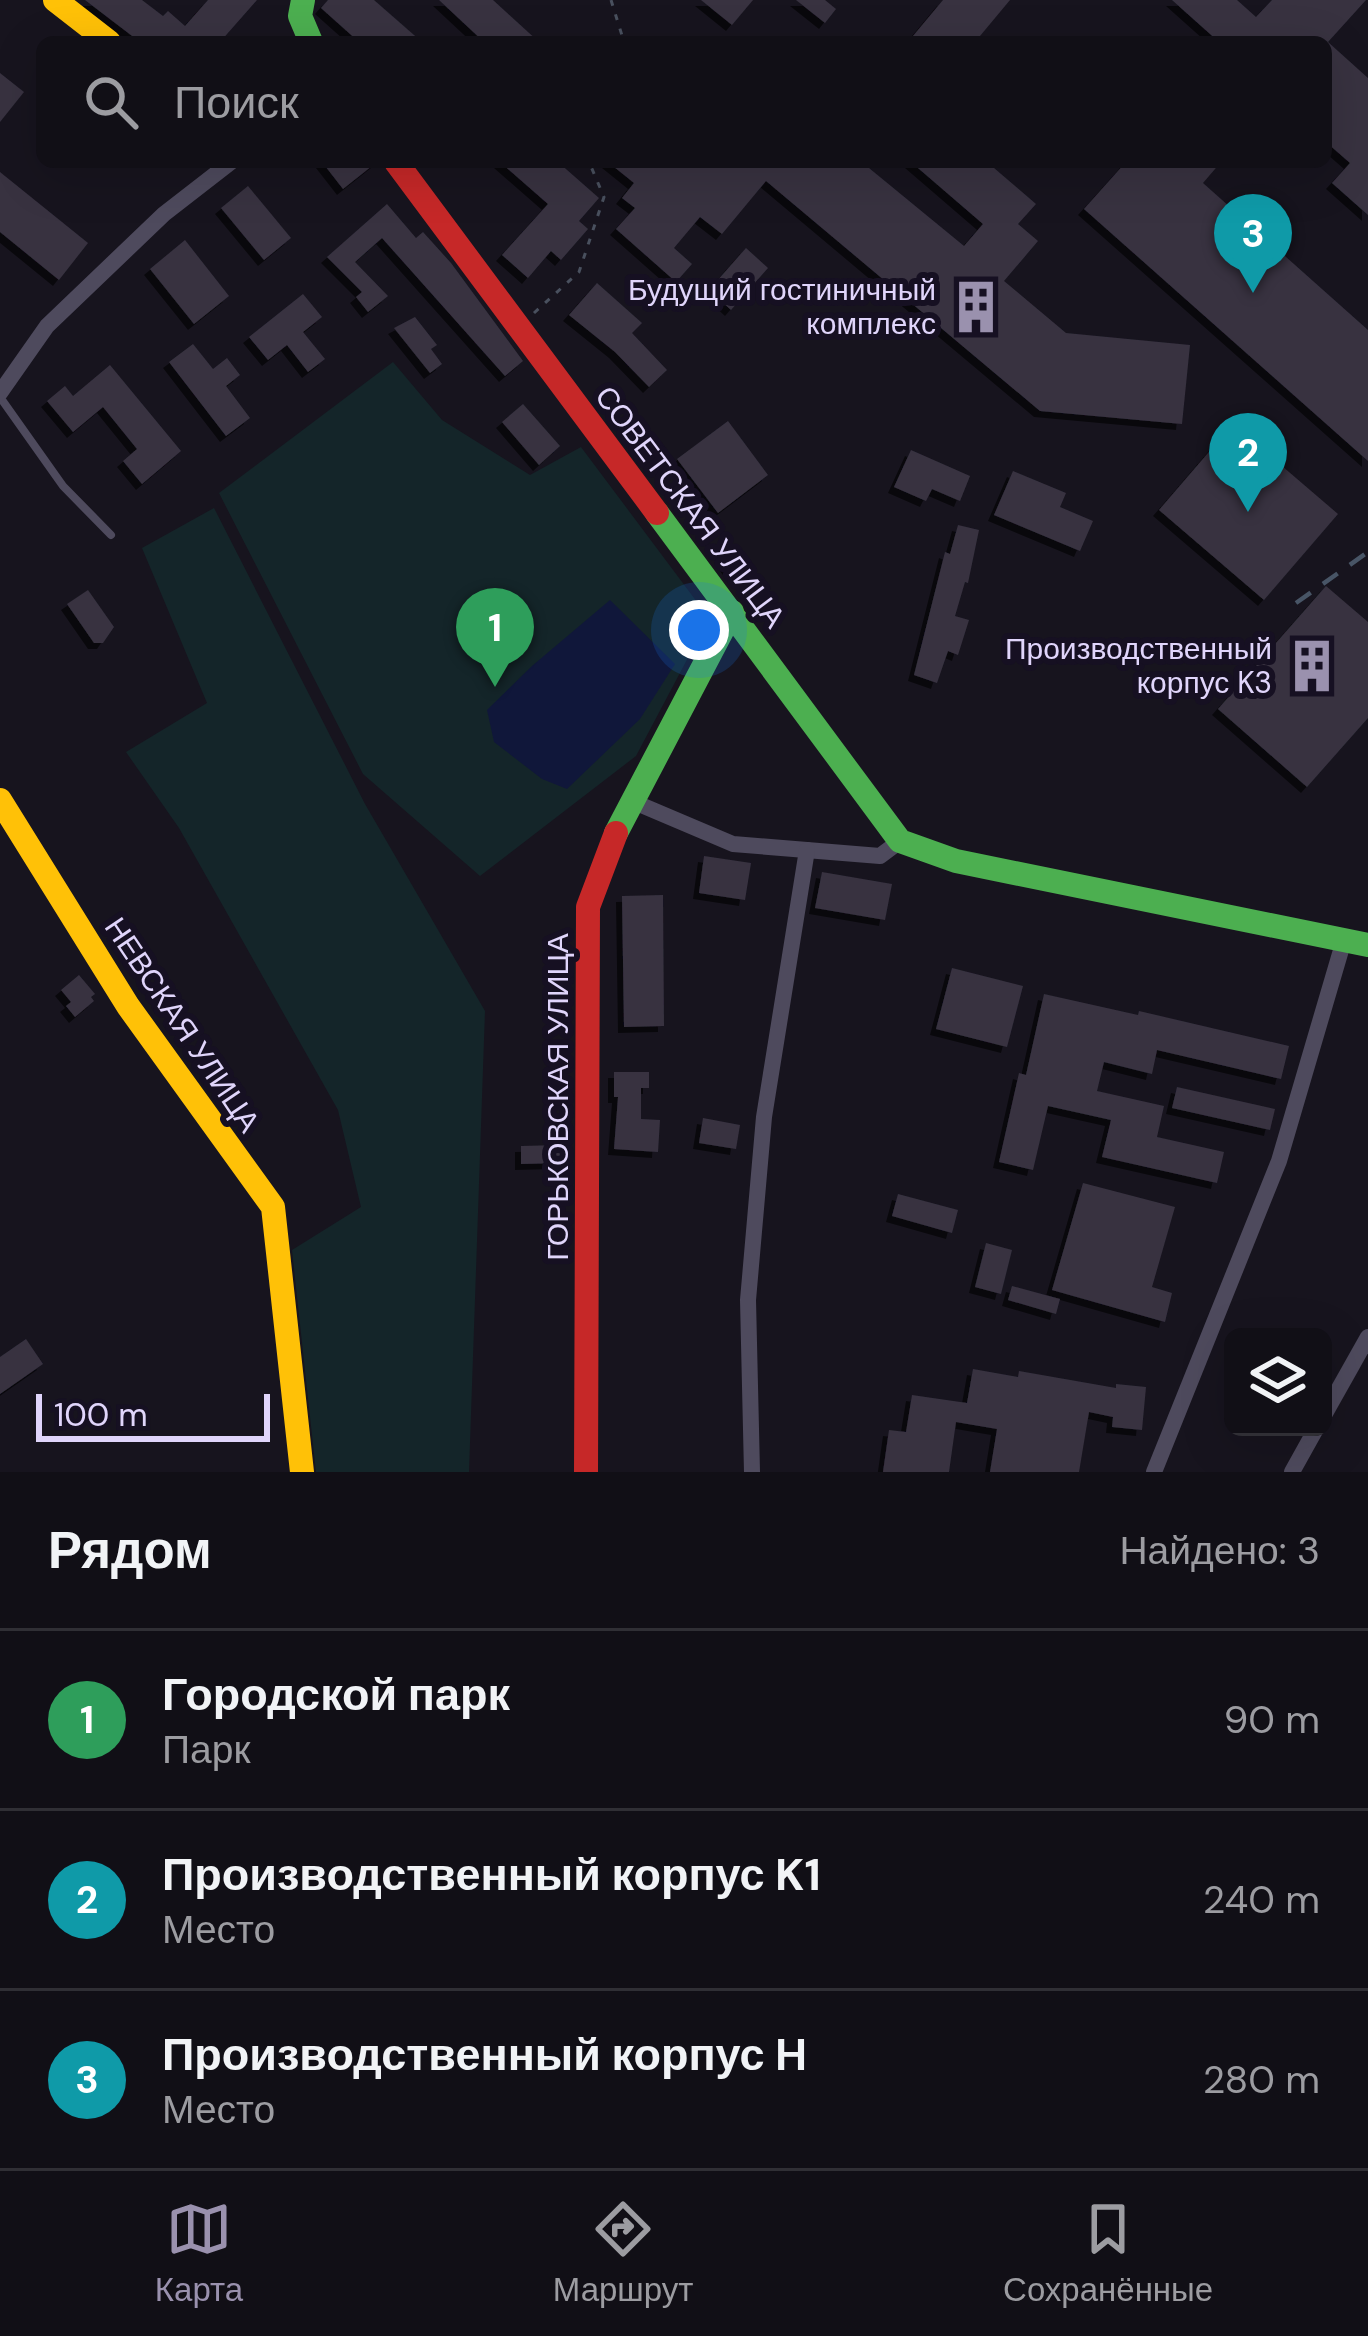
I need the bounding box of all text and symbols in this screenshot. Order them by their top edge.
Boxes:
search box [36,36,1332,168]
icon: search [78,69,144,135]
text: Поиск [174,73,299,132]
pin: 3 [1214,194,1292,293]
place label: Будущий гостиничный комплекс [628,270,936,343]
building icon: Будущий гостиничный комплекс [947,278,1005,336]
street label: СОВЕТСКАЯ УЛИЦА [587,378,794,635]
pin: 2 [1209,413,1287,512]
pin: 1 [456,588,534,687]
your location [669,600,729,660]
place label: Производственный корпус K3 [1005,629,1272,702]
building icon: Производственный корпус K3 [1283,637,1341,695]
street label: НЕВСКАЯ УЛИЦА [96,910,269,1140]
street label: ГОРЬКОВСКАЯ УЛИЦА [538,933,577,1261]
map controls [1224,1328,1332,1436]
button: layers [1224,1328,1332,1436]
scale bar [36,1388,270,1441]
text: 100 m [54,1393,148,1436]
text: Рядом [48,1517,212,1584]
text: Найдено: 3 [1119,1525,1320,1576]
text: Городской парк [162,1665,510,1724]
text: 1 [80,1694,94,1745]
text: 90 m [1224,1694,1320,1745]
text: Парк [162,1724,250,1775]
text: Производственный корпус K1 [162,1845,821,1904]
text: 2 [76,1874,98,1925]
text: 240 m [1203,1874,1320,1925]
text: Место [162,1904,275,1955]
text: Производственный корпус H [162,2025,807,2084]
text: 3 [75,2054,99,2105]
text: 280 m [1203,2054,1320,2105]
text: Место [162,2084,275,2135]
tab: Карта [155,2196,243,2311]
tab: Маршрут [553,2196,693,2311]
tab: Сохранённые [1003,2196,1213,2311]

